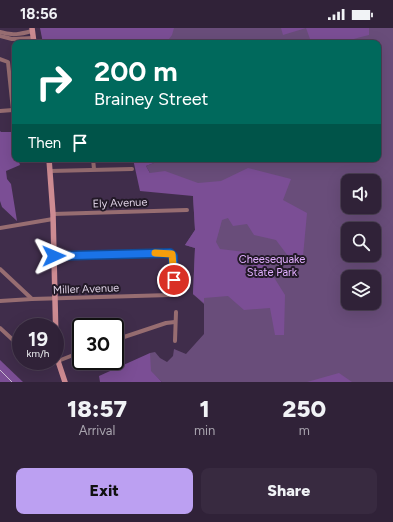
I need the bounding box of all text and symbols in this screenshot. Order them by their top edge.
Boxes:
text: 18:56 [20,5,57,23]
text: 200 m [94,54,178,88]
icon: right [28,56,80,108]
text: Brainey Street [94,88,208,110]
icon: arrive [69,132,91,154]
text: Then [28,134,61,152]
map controls [341,174,381,310]
button: sound [341,174,381,214]
street label: Ely Avenue [92,196,148,210]
button: search [341,222,381,262]
position arrow [33,235,75,277]
park label: Cheesequake State Park [239,253,305,279]
pin [157,263,191,297]
icon: arrive [163,269,185,291]
button: layers [341,270,381,310]
street label: Miller Avenue [53,281,119,297]
speed limit sign: 30 [72,318,124,370]
text: 19 [28,327,48,351]
text: km/h [27,347,49,360]
text: 18:57 [67,394,127,423]
text: 1 [200,394,210,423]
text: 250 [282,394,326,423]
text: Arrival [79,423,115,438]
text: min [194,423,215,438]
text: m [299,423,310,438]
button: Exit [16,468,193,514]
button: Share [201,468,377,514]

